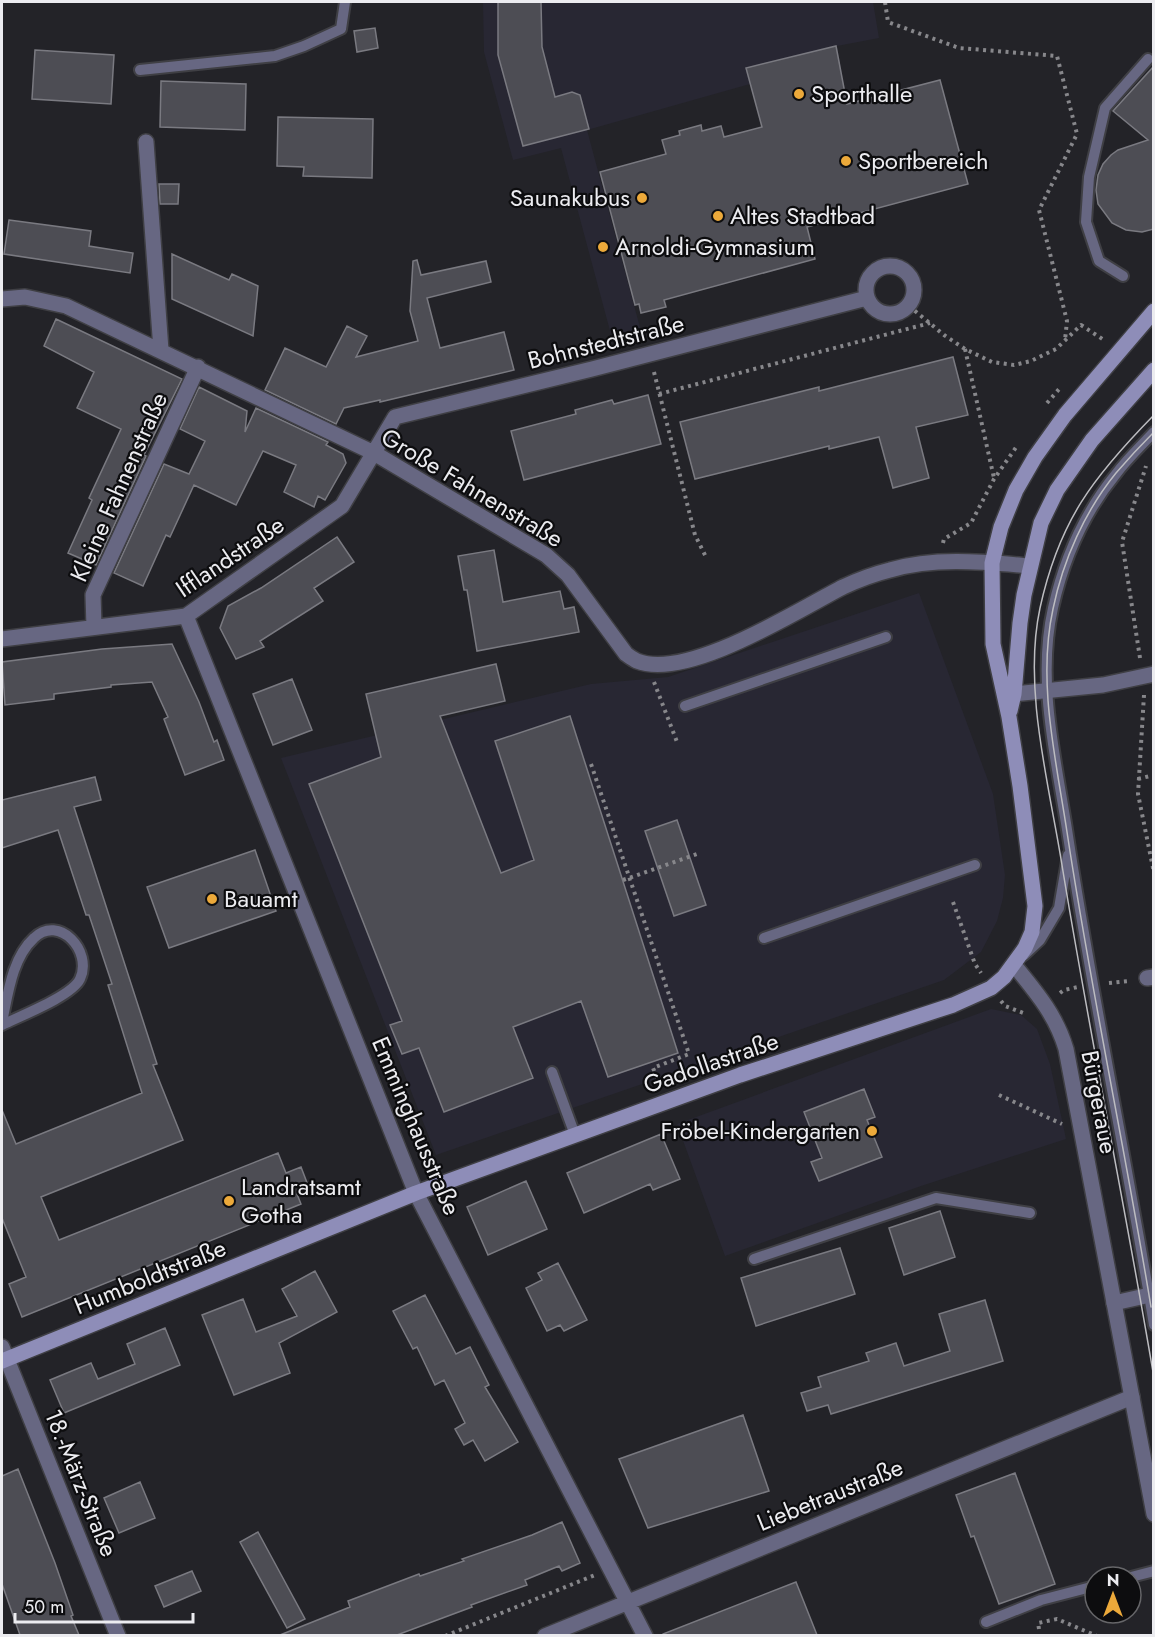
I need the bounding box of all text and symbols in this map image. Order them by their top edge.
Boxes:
place label: Sporthalle [811,76,912,111]
marker: Sporthalle [792,87,806,101]
place label: Sportbereich [858,143,989,178]
marker: Sportbereich [839,154,853,168]
place label: Saunakubus [510,180,630,215]
marker: Saunakubus [635,191,649,205]
place label: Altes Stadtbad [730,198,875,233]
marker: Altes Stadtbad [711,209,725,223]
place label: Arnoldi-Gymnasium [615,229,815,264]
marker: Arnoldi-Gymnasium [596,240,610,254]
street label: Bohnstedtstraße [524,305,688,378]
street label: Kleine Fahnenstraße [61,387,176,587]
street label: Große Fahnenstraße [375,419,570,556]
street label: Ifflandstraße [168,507,291,606]
place label: Bauamt [224,881,298,916]
marker: Bauamt [205,892,219,906]
street label: Gadollastraße [639,1023,783,1102]
street label: Emminghausstraße [363,1031,470,1220]
street label: Bürgeraue [1072,1047,1127,1157]
place label: Fröbel-Kindergarten [660,1113,860,1148]
marker: Fröbel-Kindergarten [865,1124,879,1138]
place label: Landratsamt Gotha [241,1169,361,1232]
marker: Landratsamt Gotha [222,1194,236,1208]
street label: Humboldtstraße [68,1230,231,1323]
street label: 18.-März-Straße [36,1404,127,1562]
street label: Liebetraustraße [752,1449,908,1540]
north arrow [1083,1565,1143,1625]
text: N [1107,1569,1119,1592]
scale bar [15,1586,194,1624]
text: 50 m [24,1594,64,1620]

